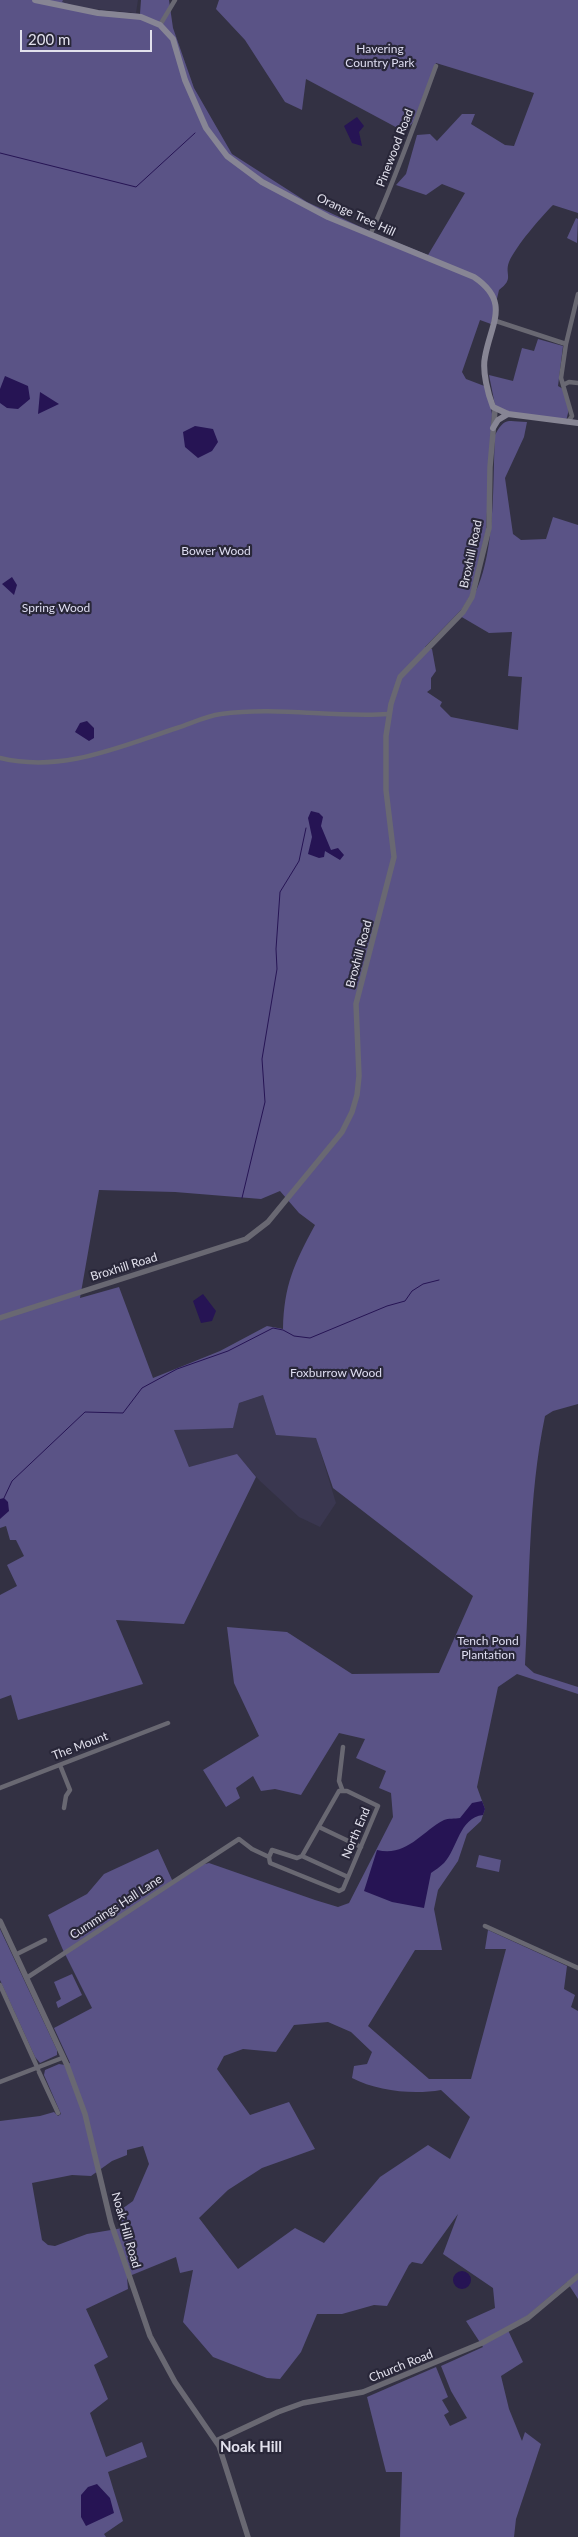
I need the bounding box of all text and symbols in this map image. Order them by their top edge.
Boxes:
scale bar [22,20,155,52]
text: 200 m [28,30,70,48]
park label: Havering Country Park [345,42,415,70]
street label: Pinewood Road [374,107,416,189]
street label: Orange Tree Hill [314,190,398,240]
street label: Broxhill Road [457,519,485,589]
park label: Bower Wood [181,544,251,558]
park label: Spring Wood [22,601,90,615]
street label: Broxhill Road [343,919,375,989]
street label: Broxhill Road [89,1250,159,1284]
park label: Foxburrow Wood [290,1366,382,1380]
park label: Tench Pond Plantation [457,1634,519,1662]
street label: The Mount [50,1729,110,1763]
street label: North End [339,1805,373,1861]
street label: Cummings Hall Lane [67,1872,165,1942]
street label: Noak Hill Road [108,2190,144,2270]
street label: Church Road [367,2347,435,2385]
district label: Noak Hill [220,2438,282,2456]

